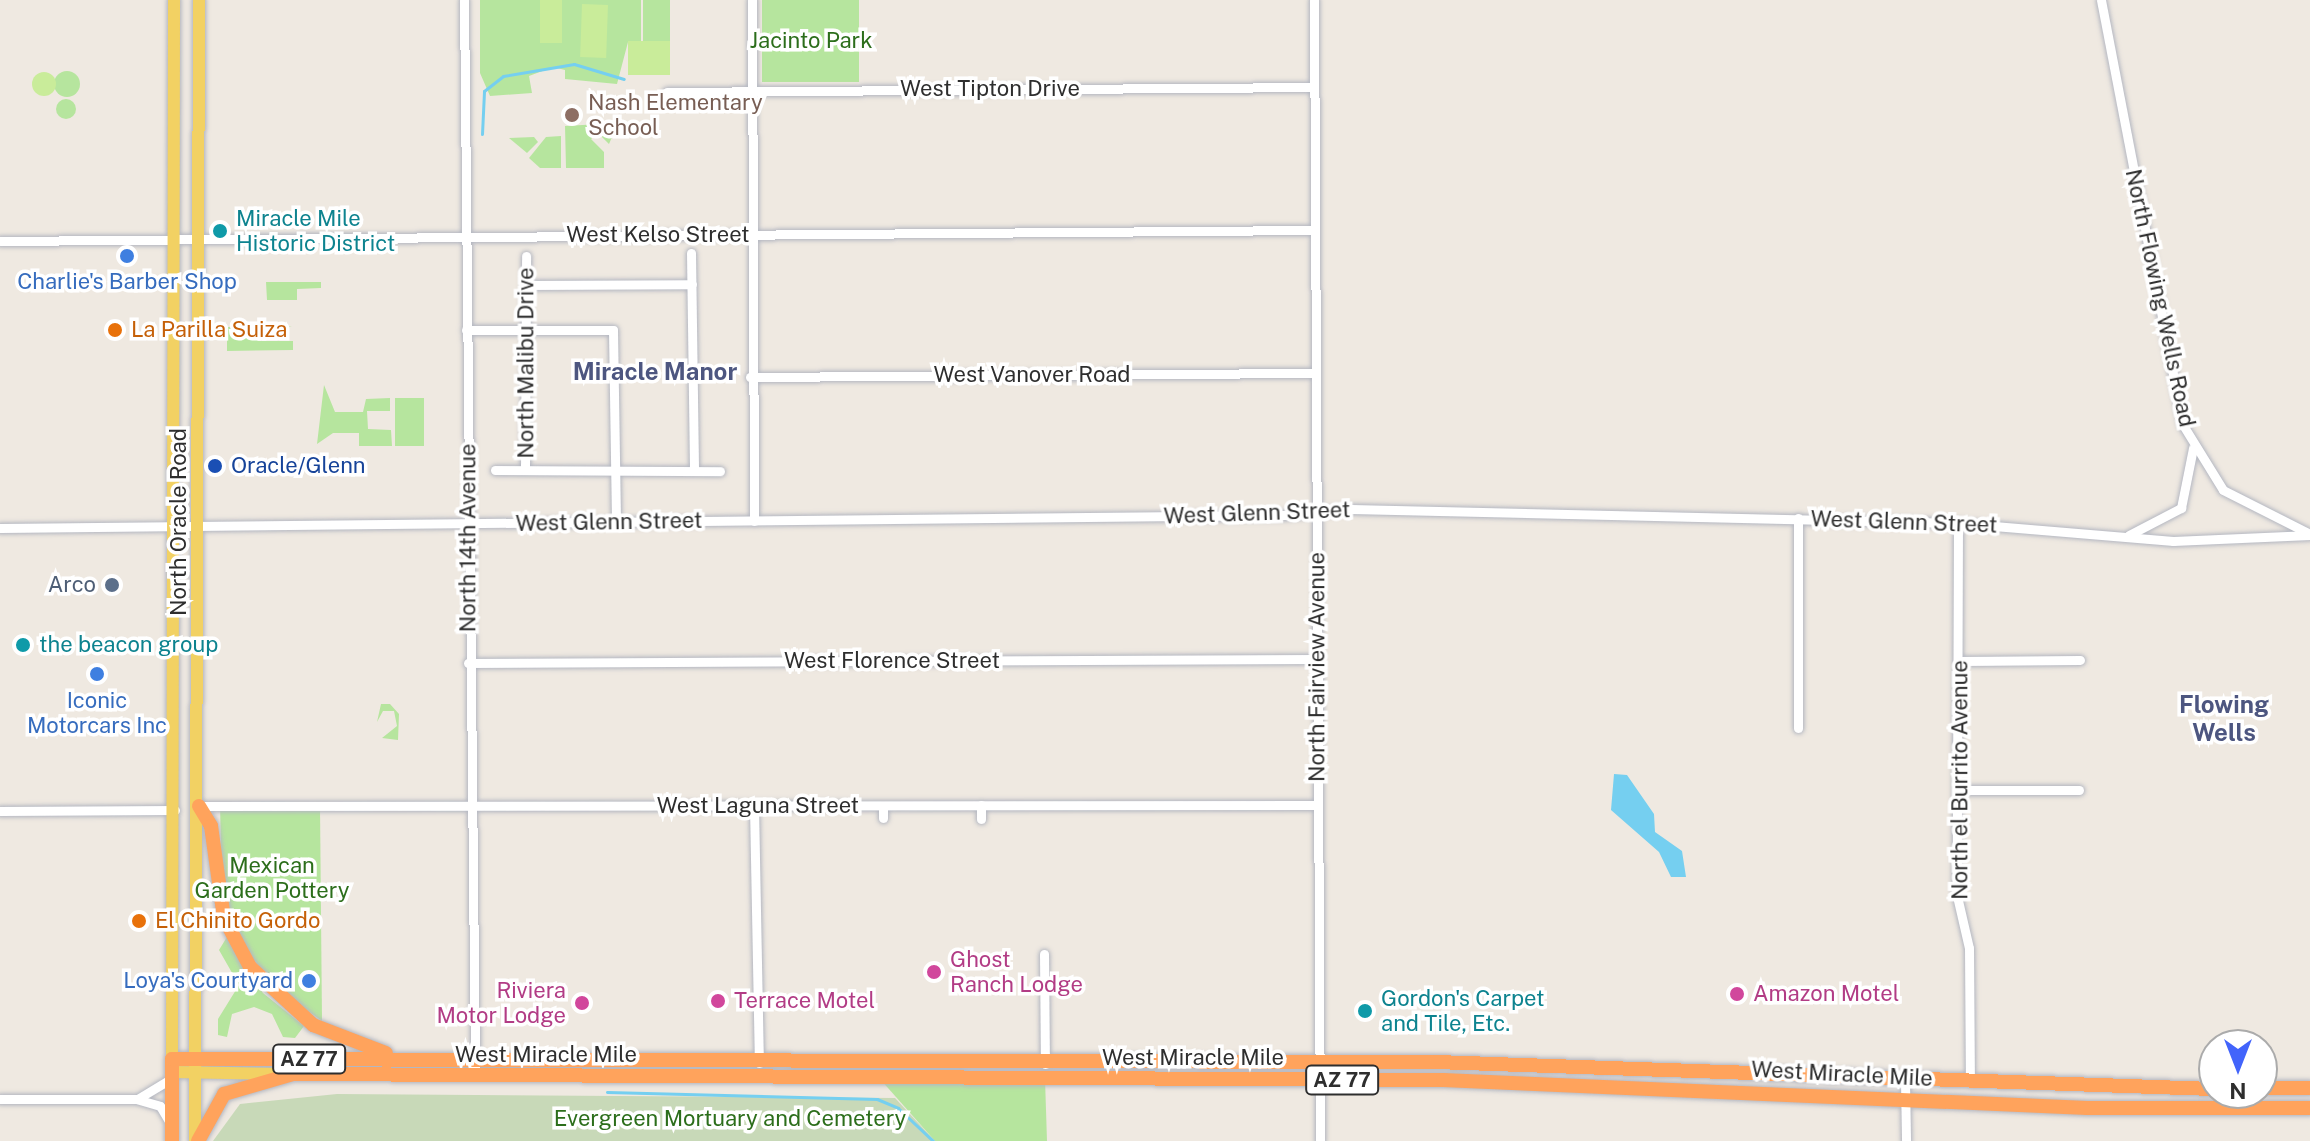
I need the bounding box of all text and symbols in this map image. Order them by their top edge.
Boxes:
park label: Jacinto Park [749,28,873,54]
street label: West Tipton Drive [900,76,1080,102]
place label: Nash Elementary School [588,89,763,140]
marker: Nash Elementary School [563,106,581,124]
street label: North Flowing Wells Road [2120,166,2200,430]
place label: Miracle Mile Historic District [236,205,395,256]
marker: Miracle Mile Historic District [211,222,229,240]
street label: West Kelso Street [566,222,750,248]
marker: Charlie's Barber Shop [118,247,136,265]
street label: North Malibu Drive [513,267,539,459]
place label: Charlie's Barber Shop [17,269,237,295]
place label: La Parilla Suiza [131,317,287,343]
marker: La Parilla Suiza [106,321,124,339]
district label: Miracle Manor [573,358,737,386]
street label: West Vanover Road [933,362,1131,388]
street label: North Oracle Road [166,428,192,616]
street label: North 14th Avenue [455,444,481,632]
place label: Oracle/Glenn [231,453,366,479]
marker: Oracle/Glenn [206,457,224,475]
street label: West Glenn Street [1163,497,1351,529]
street label: West Glenn Street [1810,506,1998,538]
street label: West Glenn Street [515,507,703,537]
street label: North Fairview Avenue [1304,552,1330,782]
place label: Arco [48,572,96,598]
marker: Arco [103,576,121,594]
place label: the beacon group [39,632,219,658]
marker: the beacon group [14,636,32,654]
street label: West Florence Street [784,648,1000,674]
street label: North el Burrito Avenue [1947,660,1973,900]
marker: Iconic Motorcars Inc [88,665,106,683]
place label: Iconic Motorcars Inc [27,687,167,738]
district label: Flowing Wells [2179,691,2269,747]
street label: West Laguna Street [657,793,859,819]
park label: Mexican Garden Pottery [195,852,349,904]
place label: El Chinito Gordo [155,908,321,934]
marker: El Chinito Gordo [130,912,148,930]
place label: Ghost Ranch Lodge [950,946,1083,998]
marker: Ghost Ranch Lodge [925,963,943,981]
place label: Loya's Courtyard [123,968,293,994]
marker: Loya's Courtyard [300,972,318,990]
place label: Riviera Motor Lodge [436,977,566,1028]
place label: Amazon Motel [1753,981,1899,1007]
place label: Gordon's Carpet and Tile, Etc. [1381,985,1545,1036]
marker: Amazon Motel [1728,985,1746,1003]
place label: Terrace Motel [734,988,875,1014]
marker: Terrace Motel [709,992,727,1010]
marker: Riviera Motor Lodge [573,994,591,1012]
marker: Gordon's Carpet and Tile, Etc. [1356,1002,1374,1020]
north arrow [2198,1029,2278,1109]
street label: West Miracle Mile [455,1042,637,1068]
road number: AZ 77 [271,1043,347,1075]
street label: West Miracle Mile [1102,1045,1284,1071]
street label: West Miracle Mile [1750,1056,1934,1092]
road number: AZ 77 [1304,1064,1380,1096]
text: N [2229,1078,2247,1104]
park label: Evergreen Mortuary and Cemetery [554,1106,906,1132]

